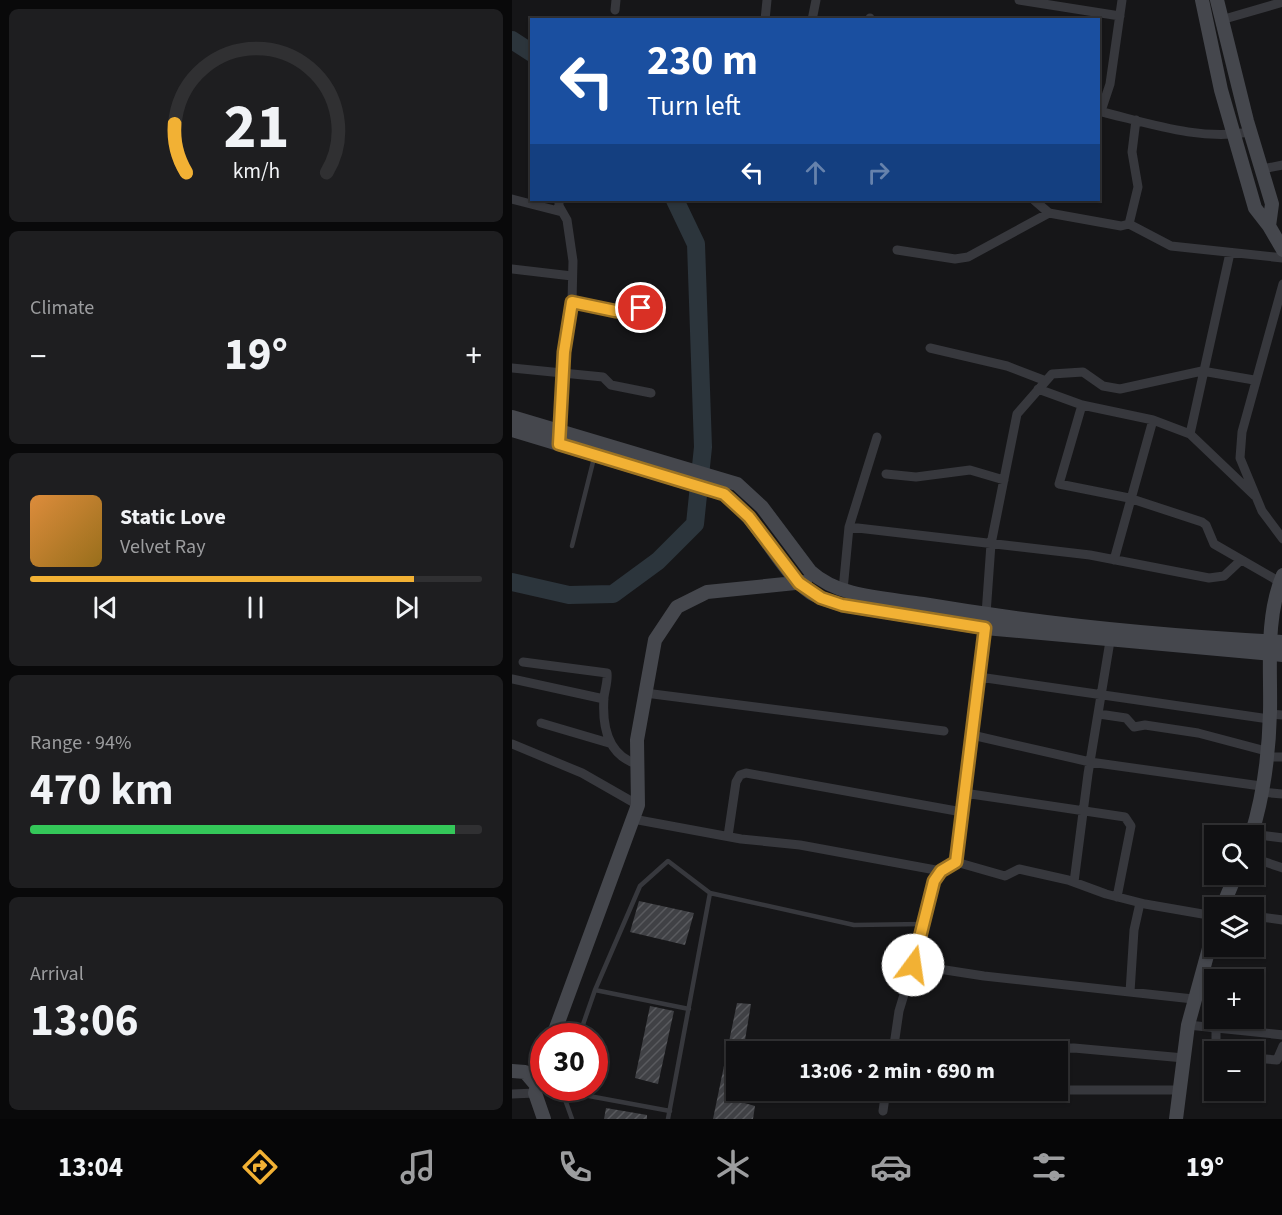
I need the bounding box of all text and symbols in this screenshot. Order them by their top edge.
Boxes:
text: 230 m [647,31,758,91]
icon: left [548,42,626,120]
text: 21 [223,83,289,172]
text: Turn left [647,87,741,126]
text: km/h [232,156,280,187]
icon: left [736,156,769,189]
icon: ahead [799,156,832,189]
icon: right [862,156,895,189]
pin [615,282,666,333]
icon: arrive [624,291,657,324]
text: Climate [30,294,94,322]
text: 19° [224,323,288,387]
text: − [30,333,46,380]
text: + [466,333,482,380]
text: Static Love [120,501,226,533]
text: Velvet Ray [120,533,206,561]
icon: previous [89,591,122,624]
icon: pause [239,591,272,624]
icon: next [390,591,423,624]
text: Range · 94% [30,729,131,757]
text: 470 km [30,758,174,822]
map controls [1204,825,1264,1101]
button: search [1204,825,1264,885]
button: layers [1204,897,1264,957]
position arrow [881,933,945,997]
text: Arrival [30,960,84,988]
button: + [1204,969,1264,1029]
text: 13:06 [30,989,139,1053]
speed limit sign: 30 [530,1023,608,1101]
button: − [1204,1041,1264,1101]
text: 13:06 · 2 min · 690 m [799,1055,995,1087]
icon: directions [239,1146,281,1188]
icon: music [397,1146,439,1188]
icon: phone [554,1146,596,1188]
icon: climate [712,1146,754,1188]
icon: car [870,1146,912,1188]
icon: filters [1028,1146,1070,1188]
text: 13:04 [58,1148,123,1187]
text: 19° [1186,1148,1224,1187]

